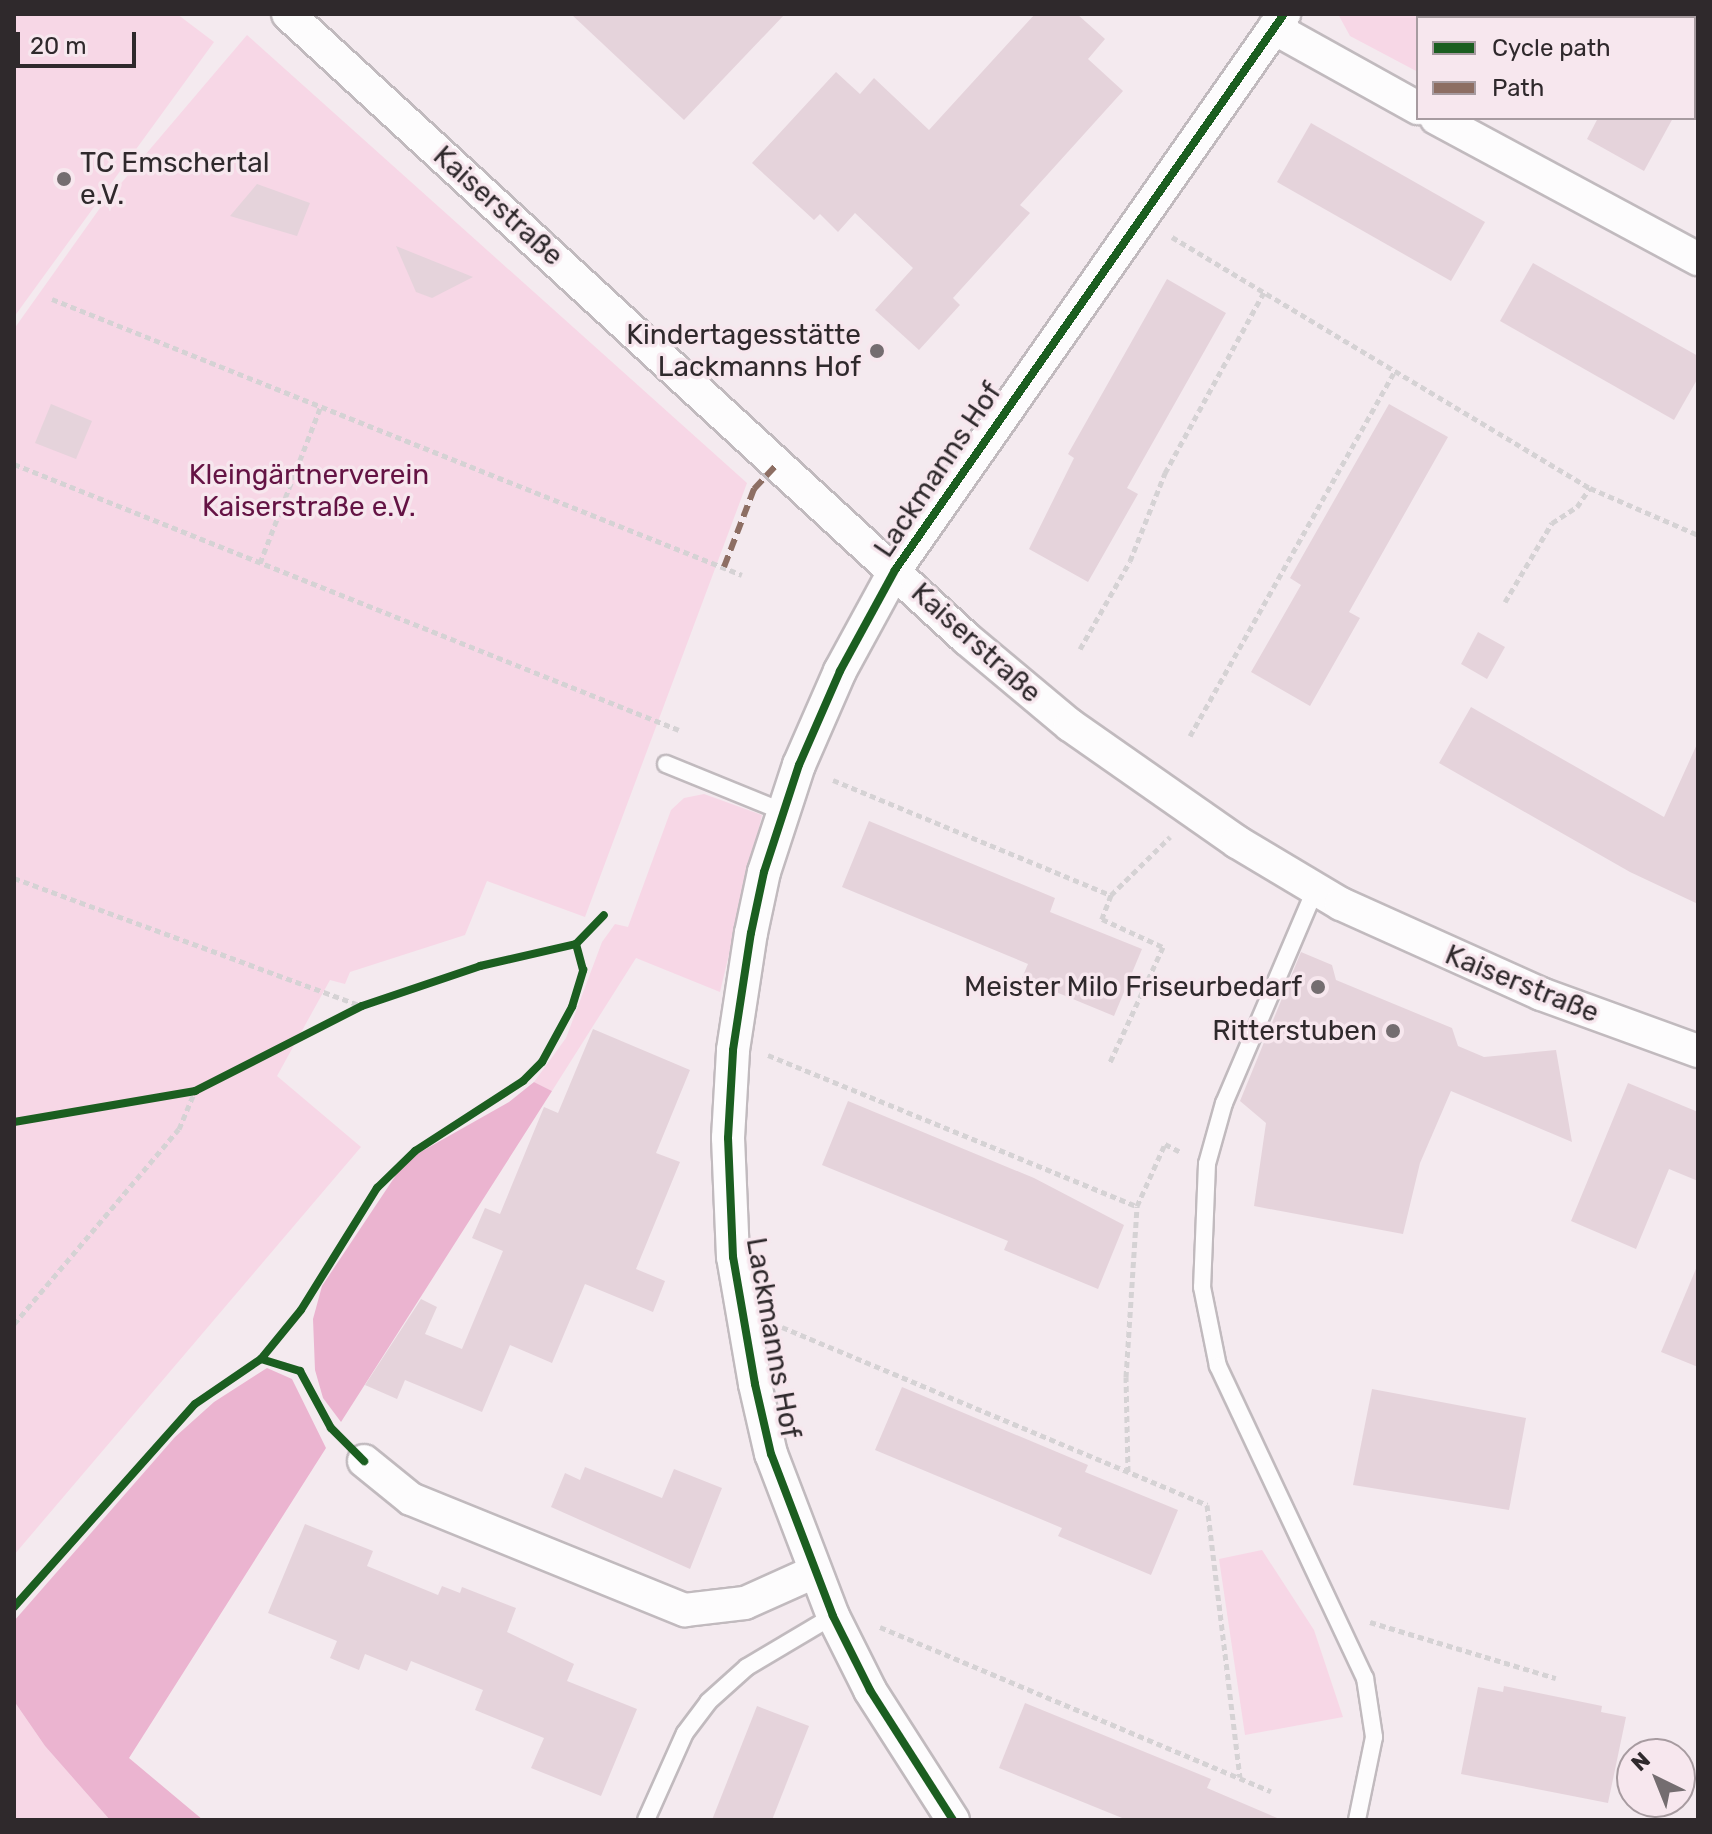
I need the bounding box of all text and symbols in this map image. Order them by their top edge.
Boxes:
scale bar [20,16,140,66]
legend [1416,16,1696,120]
text: 20 m [30,32,87,60]
text: Cycle path [1492,34,1611,62]
text: Path [1492,74,1544,102]
street label: Kaiserstraße [426,139,570,273]
place label: TC Emschertal e.V. [80,146,269,212]
marker: TC Emschertal e.V. [55,170,73,188]
place label: Kindertagesstätte Lackmanns Hof [626,318,861,384]
marker: Kindertagesstätte Lackmanns Hof [868,342,886,360]
street label: Lackmanns Hof [867,376,1009,564]
park label: Kleingärtnerverein Kaiserstraße e.V. [189,458,429,524]
street label: Kaiserstraße [904,576,1048,710]
street label: Kaiserstraße [1440,938,1604,1030]
place label: Meister Milo Friseurbedarf [963,970,1302,1004]
marker: Meister Milo Friseurbedarf [1309,978,1327,996]
place label: Ritterstuben [1212,1014,1377,1048]
marker: Ritterstuben [1384,1022,1402,1040]
street label: Lackmanns Hof [739,1235,807,1441]
north arrow [1616,1738,1696,1818]
text: N [1626,1746,1656,1777]

